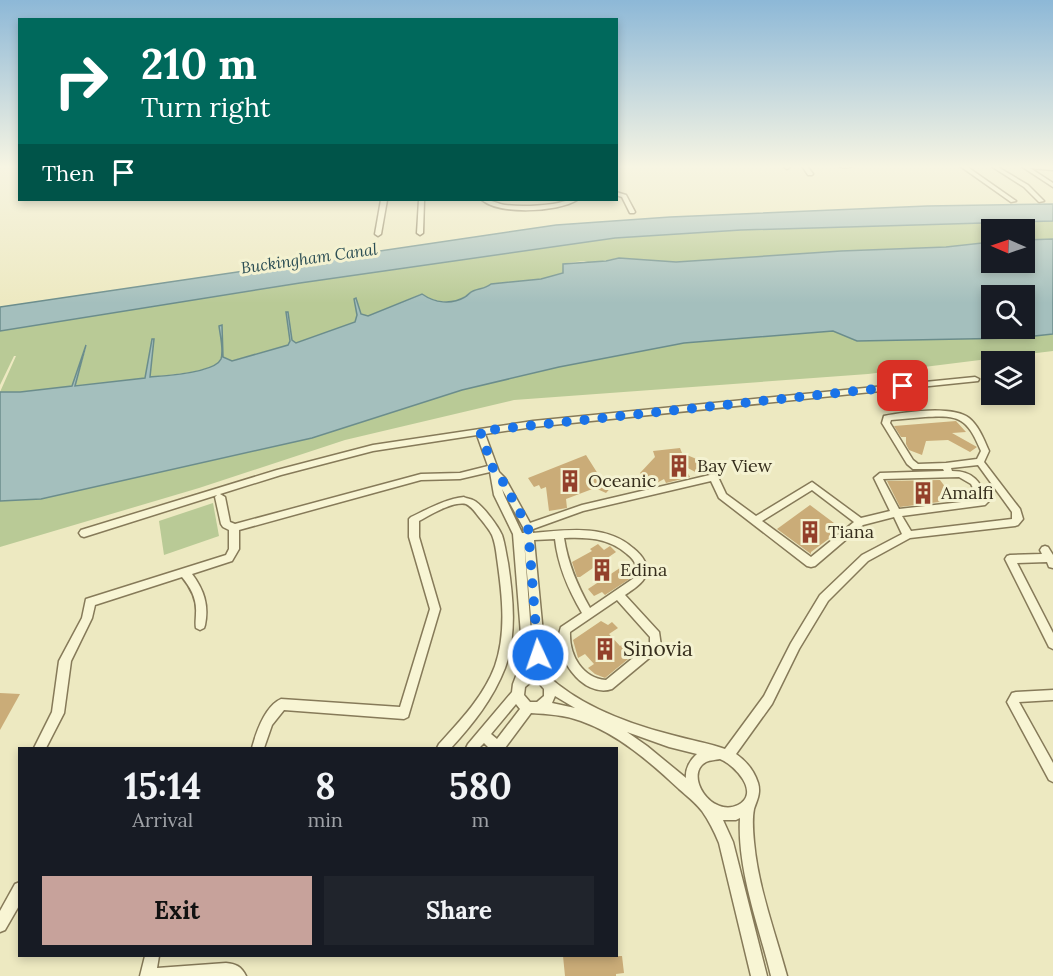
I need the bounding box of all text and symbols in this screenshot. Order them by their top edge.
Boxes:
text: 210 m [141,37,257,91]
icon: right [42,42,120,120]
text: Turn right [141,90,270,124]
icon: arrive [107,156,140,189]
text: Then [42,159,95,187]
north arrow [981,219,1035,273]
map controls [981,219,1035,405]
water label: Buckingham Canal [239,238,379,277]
button: search [981,285,1035,339]
button: layers [981,351,1035,405]
pin [877,360,928,411]
icon: arrive [886,369,919,402]
building icon: Bay View [666,453,692,479]
place label: Bay View [697,454,773,477]
building icon: Oceanic [557,468,583,494]
place label: Oceanic [588,469,656,492]
building icon: Amalfi [910,480,936,506]
place label: Amalfi [940,481,994,504]
building icon: Tiana [797,519,823,545]
place label: Tiana [828,520,874,543]
building icon: Edina [589,557,615,583]
place label: Edina [620,558,667,581]
position arrow [506,623,570,687]
place label: Sinovia [623,635,693,662]
building icon: Sinovia [592,636,618,662]
text: 15:14 [124,763,201,809]
text: 8 [315,763,335,809]
text: 580 [449,763,512,809]
text: Arrival [132,807,193,832]
text: min [307,807,343,832]
text: m [472,807,489,832]
button: Exit [42,876,312,945]
button: Share [324,876,594,945]

